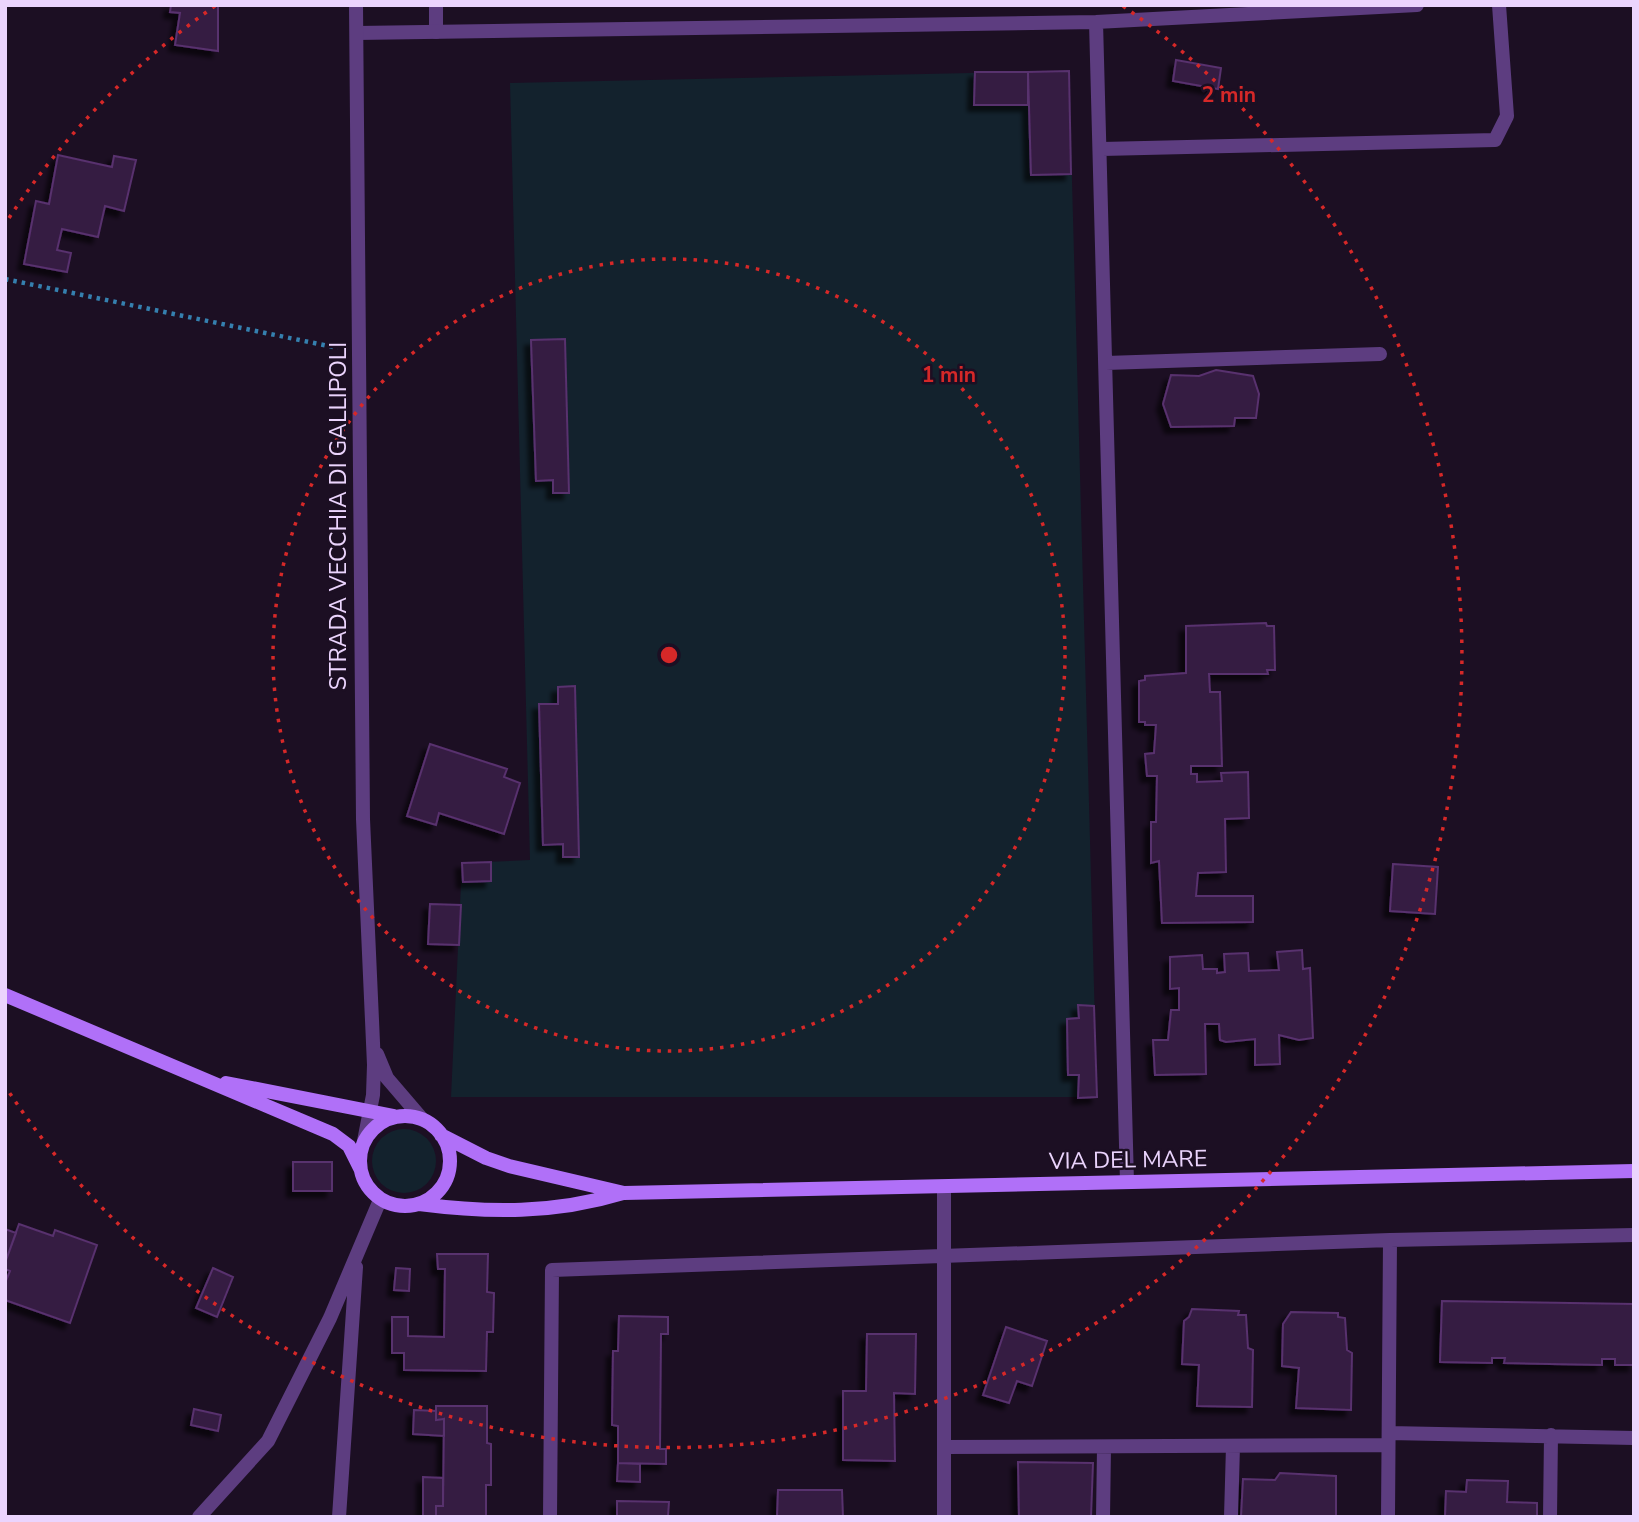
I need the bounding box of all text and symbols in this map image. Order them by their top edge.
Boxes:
text: 2 min [1202,81,1256,109]
street label: STRADA VECCHIA DI GALLIPOLI [323,342,354,690]
text: 1 min [922,361,976,389]
centre of rings [657,643,681,667]
street label: VIA DEL MARE [1047,1143,1208,1177]

